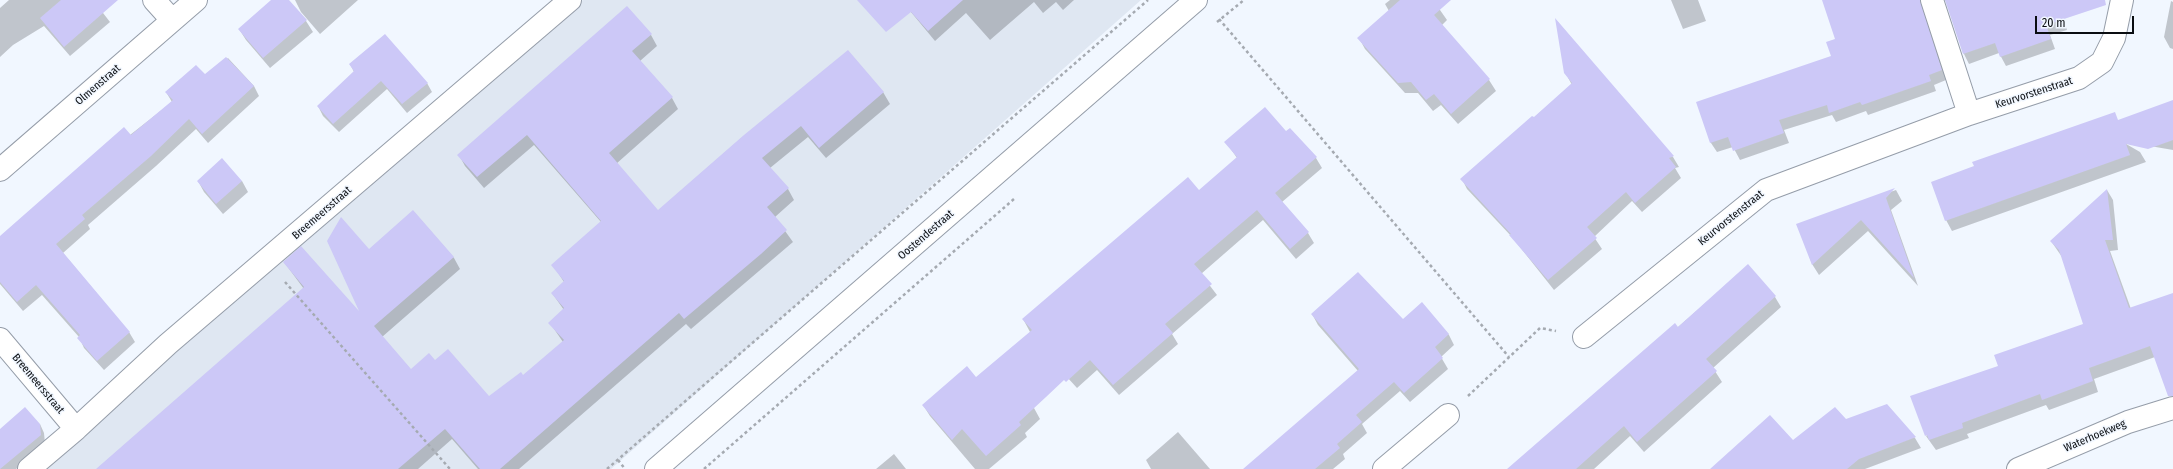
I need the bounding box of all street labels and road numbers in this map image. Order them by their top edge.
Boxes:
street label: Olmenstraat [73,62,123,108]
street label: Keurvorstenstraat [1994,74,2074,112]
street label: Breemeersstraat [290,184,354,242]
street label: Keurvorstenstraat [1696,188,1766,248]
street label: Oostendestraat [895,207,957,263]
street label: Breemeersstraat [9,351,67,417]
street label: Waterhoekweg [2062,417,2128,455]

